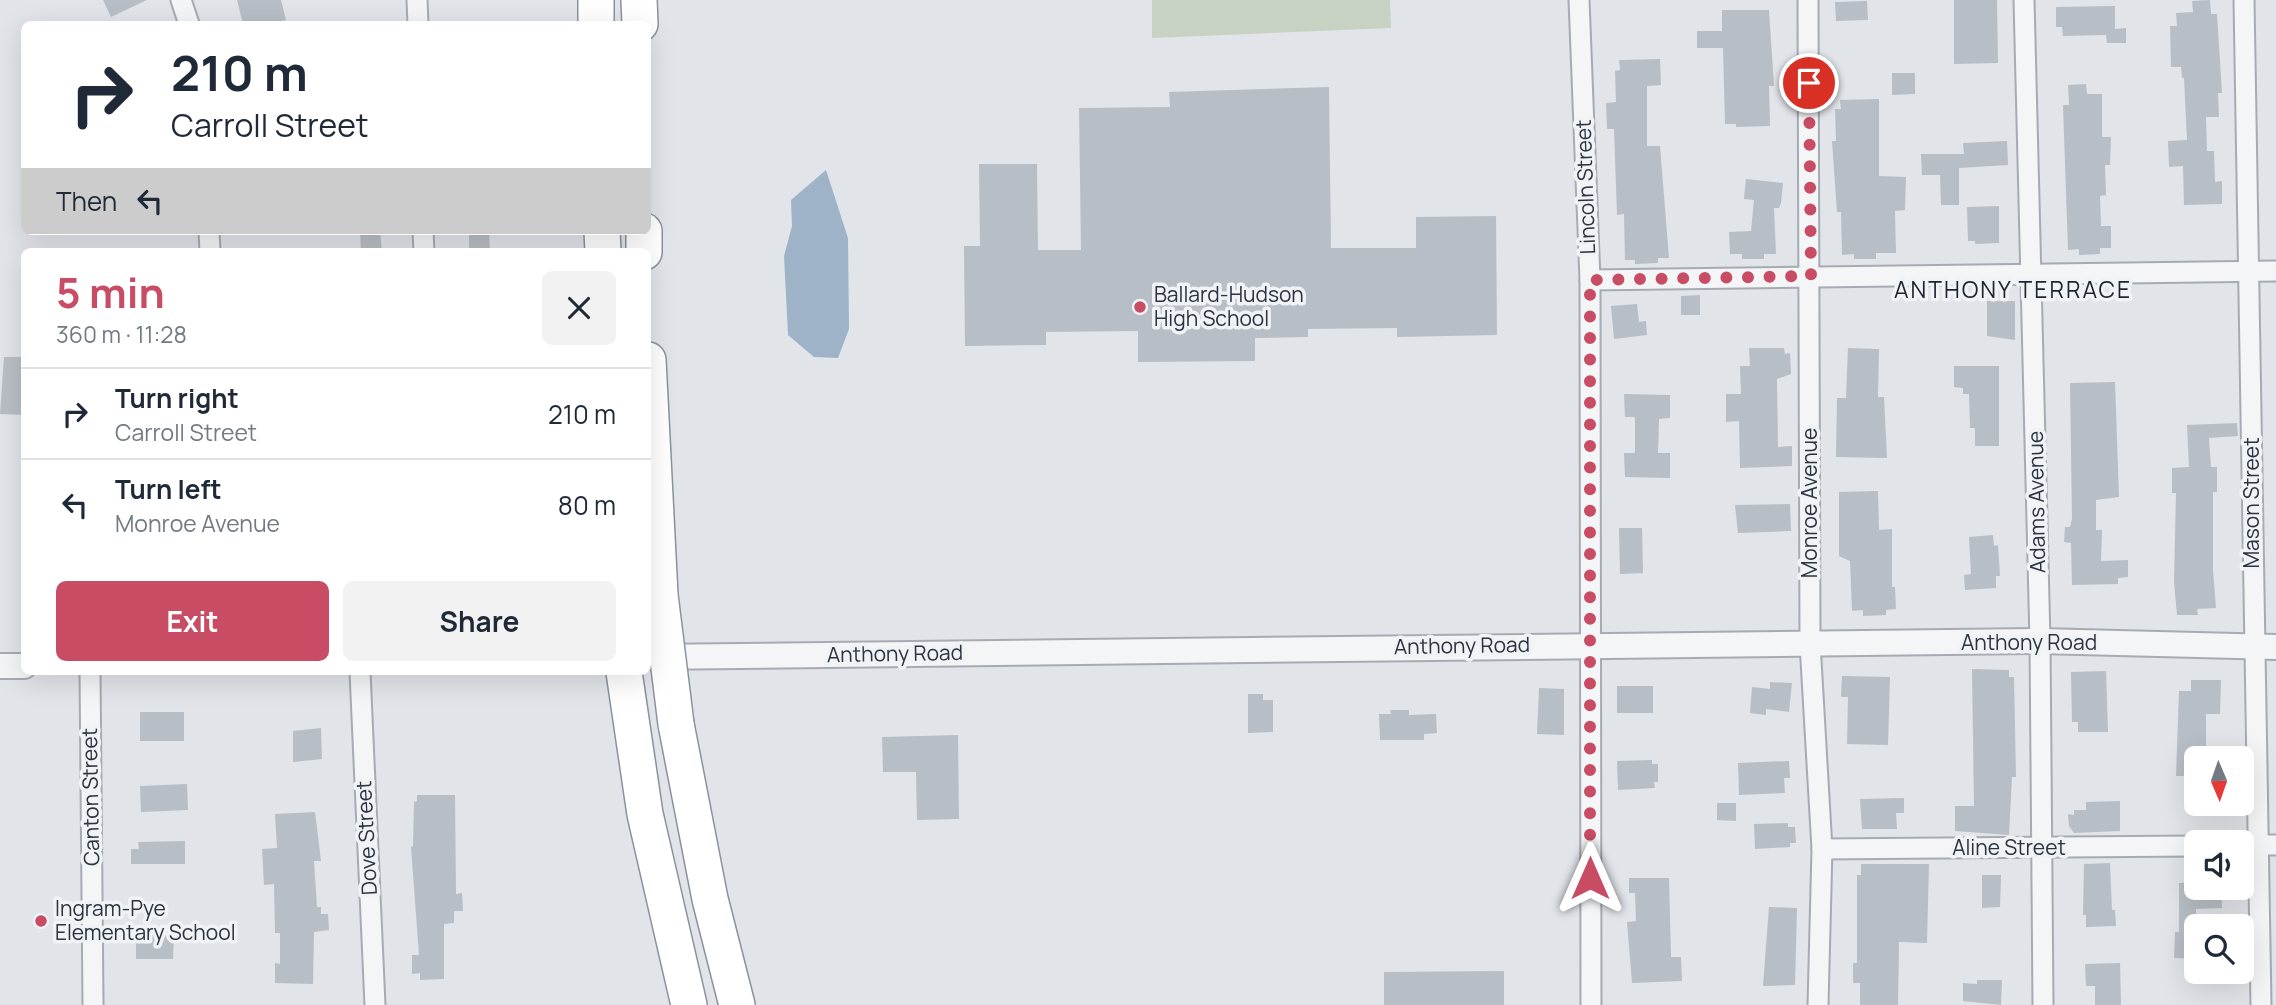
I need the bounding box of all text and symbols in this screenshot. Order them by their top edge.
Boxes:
text: 210 m [171,39,308,106]
icon: right [56,49,147,140]
pin [1779,53,1839,113]
icon: arrive [1790,64,1828,102]
text: Carroll Street [171,103,369,147]
street label: Lincoln Street [1569,119,1601,255]
icon: left [131,182,169,220]
text: Then [56,183,117,219]
text: 5 min [56,263,165,321]
button: close [542,271,616,345]
district label: ANTHONY TERRACE [1894,273,2132,305]
place label: Ballard-Hudson High School [1154,280,1304,332]
marker: Ballard-Hudson High School [1132,299,1148,315]
text: 360 m · 11:28 [56,318,187,350]
text: Turn right [115,380,239,416]
icon: right [56,395,94,433]
text: 210 m [548,396,616,432]
text: Carroll Street [115,416,257,448]
street label: Monroe Avenue [1795,428,1823,578]
street label: Adams Avenue [2021,431,2051,573]
street label: Mason Street [2237,437,2265,569]
text: Turn left [115,471,222,507]
icon: left [56,486,94,524]
text: 80 m [558,487,616,523]
text: Monroe Avenue [115,507,280,539]
button: Exit [56,581,329,661]
button: Share [343,581,616,661]
street label: Anthony Road [1961,628,2097,656]
street label: Anthony Road [1394,630,1530,660]
street label: Anthony Road [827,638,963,668]
street label: Canton Street [75,728,105,866]
north arrow [2184,746,2254,816]
map controls [2184,746,2254,984]
street label: Dove Street [349,780,383,896]
button: sound [2184,830,2254,900]
street label: Aline Street [1952,833,2066,861]
position arrow [1553,841,1627,915]
place label: Ingram-Pye Elementary School [55,894,236,946]
marker: Ingram-Pye Elementary School [33,913,49,929]
button: search [2184,914,2254,984]

